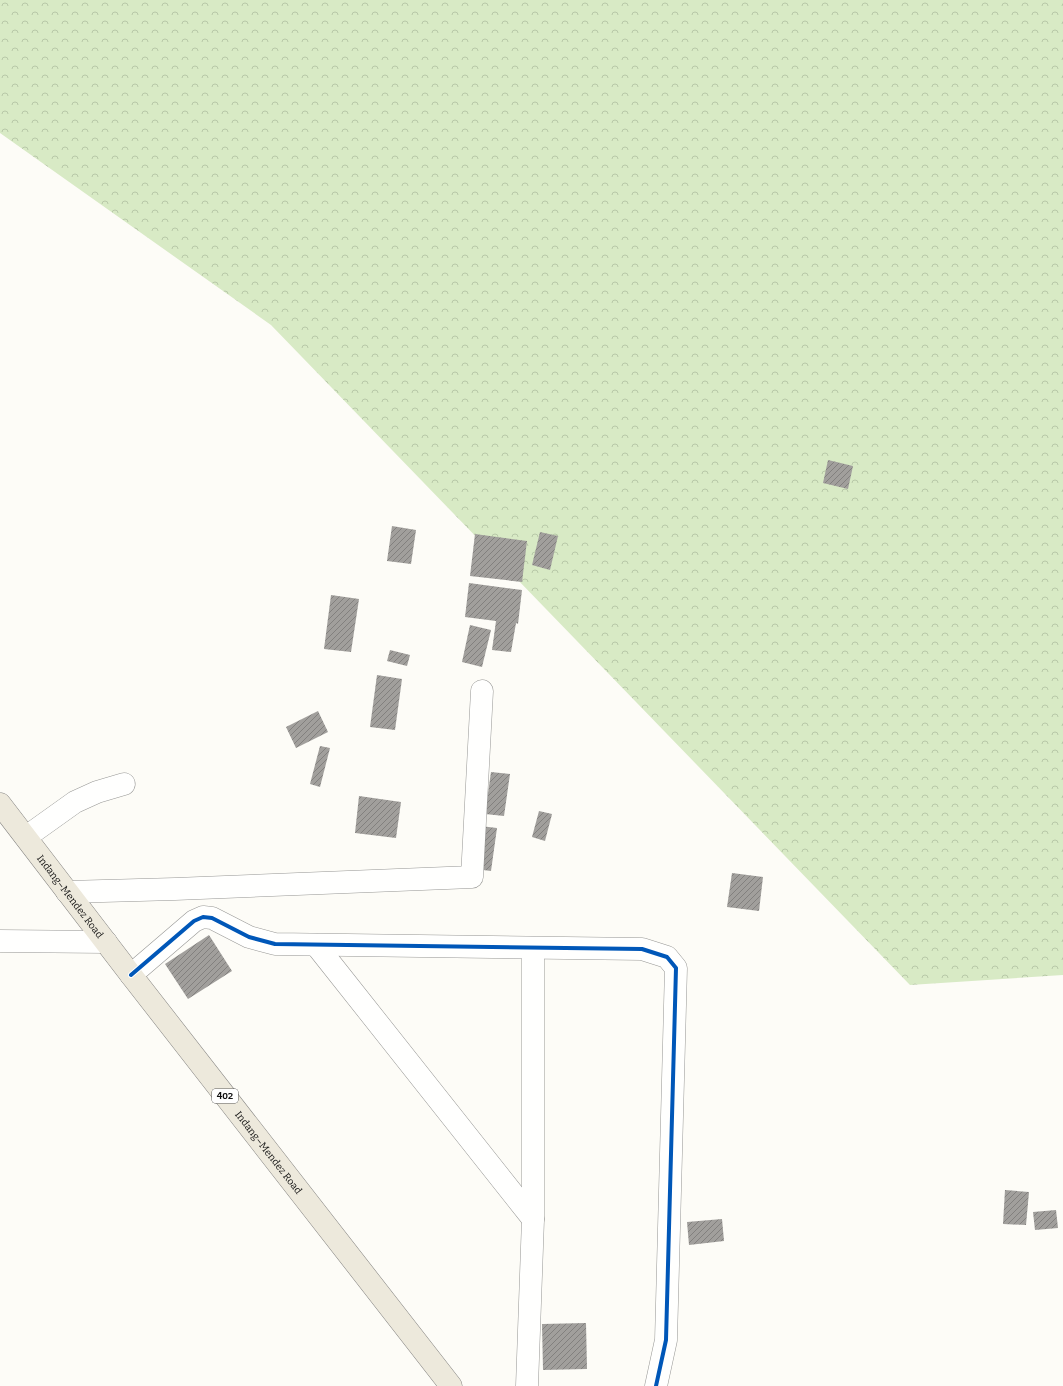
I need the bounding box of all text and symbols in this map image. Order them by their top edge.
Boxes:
street label: Indang–Mendez Road [34,853,105,941]
road number: 402 [212,1089,238,1103]
street label: Indang–Mendez Road [232,1109,304,1197]

